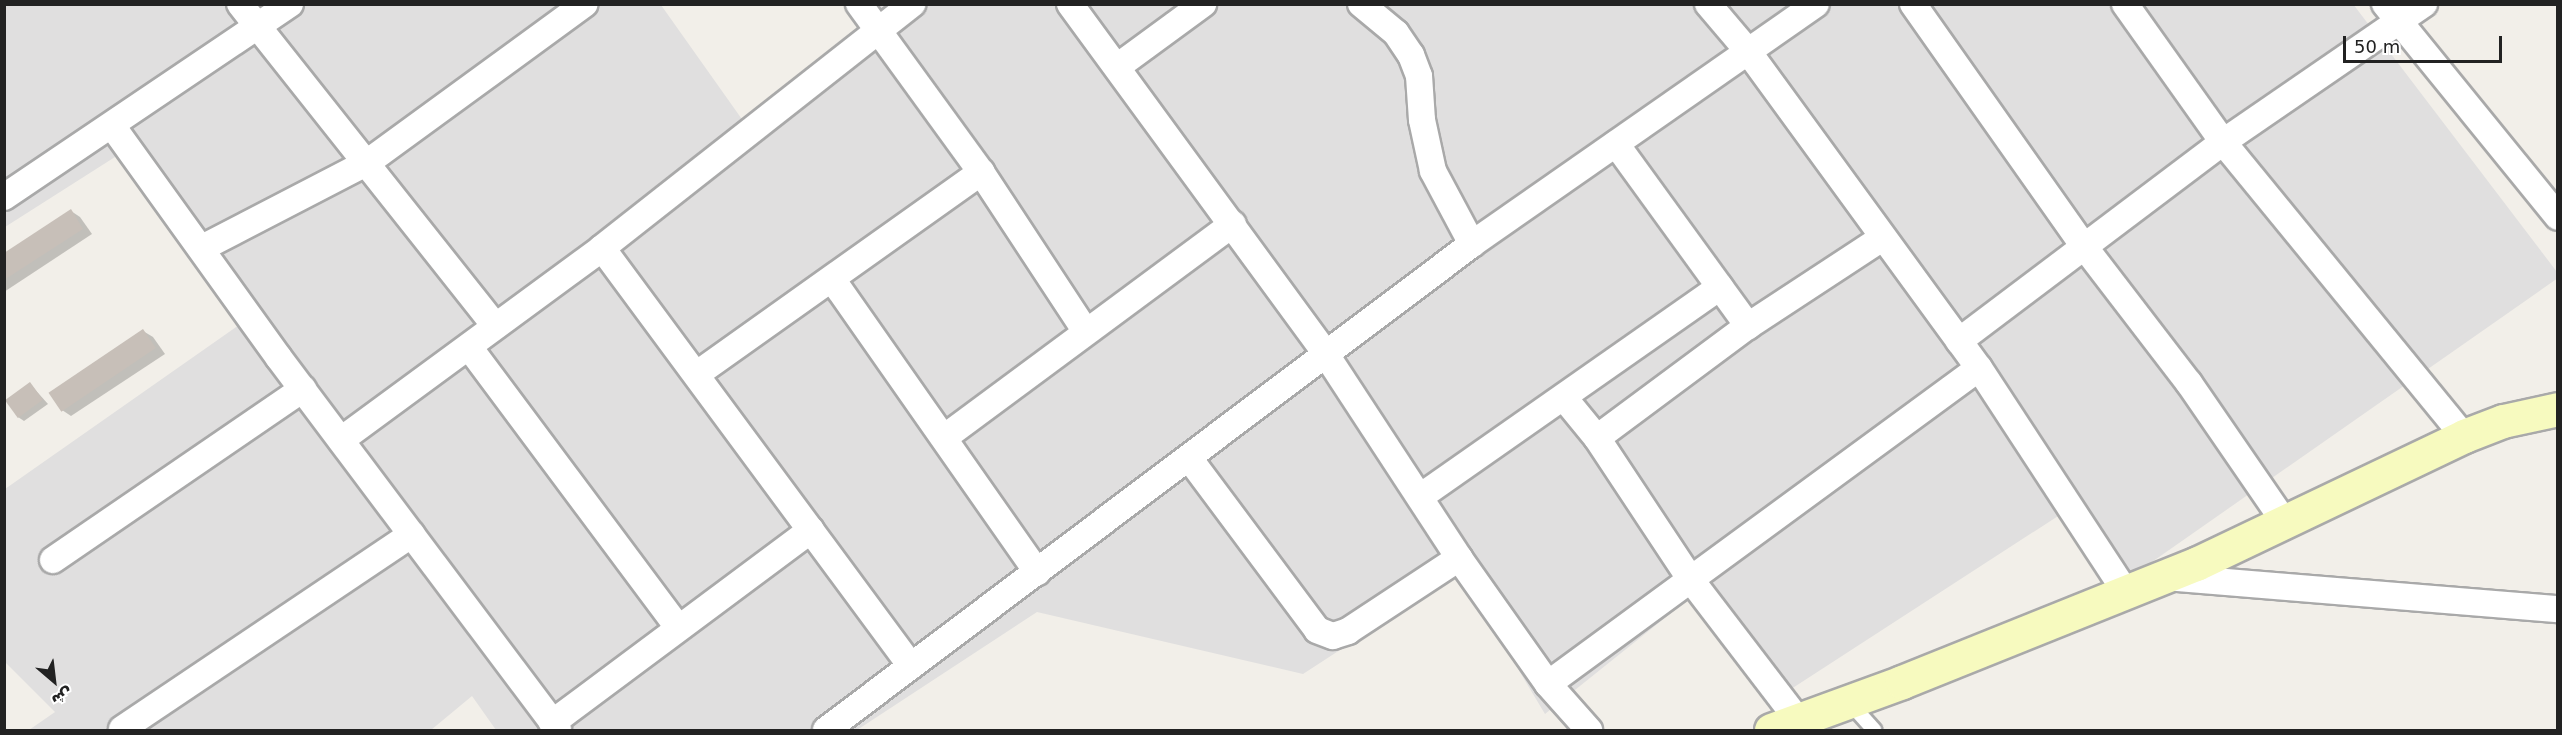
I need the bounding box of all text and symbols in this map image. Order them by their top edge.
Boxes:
scale bar [2346,24,2505,62]
text: 50 m [2354,36,2400,57]
north arrow [24,651,84,711]
text: ش [48,684,77,711]

